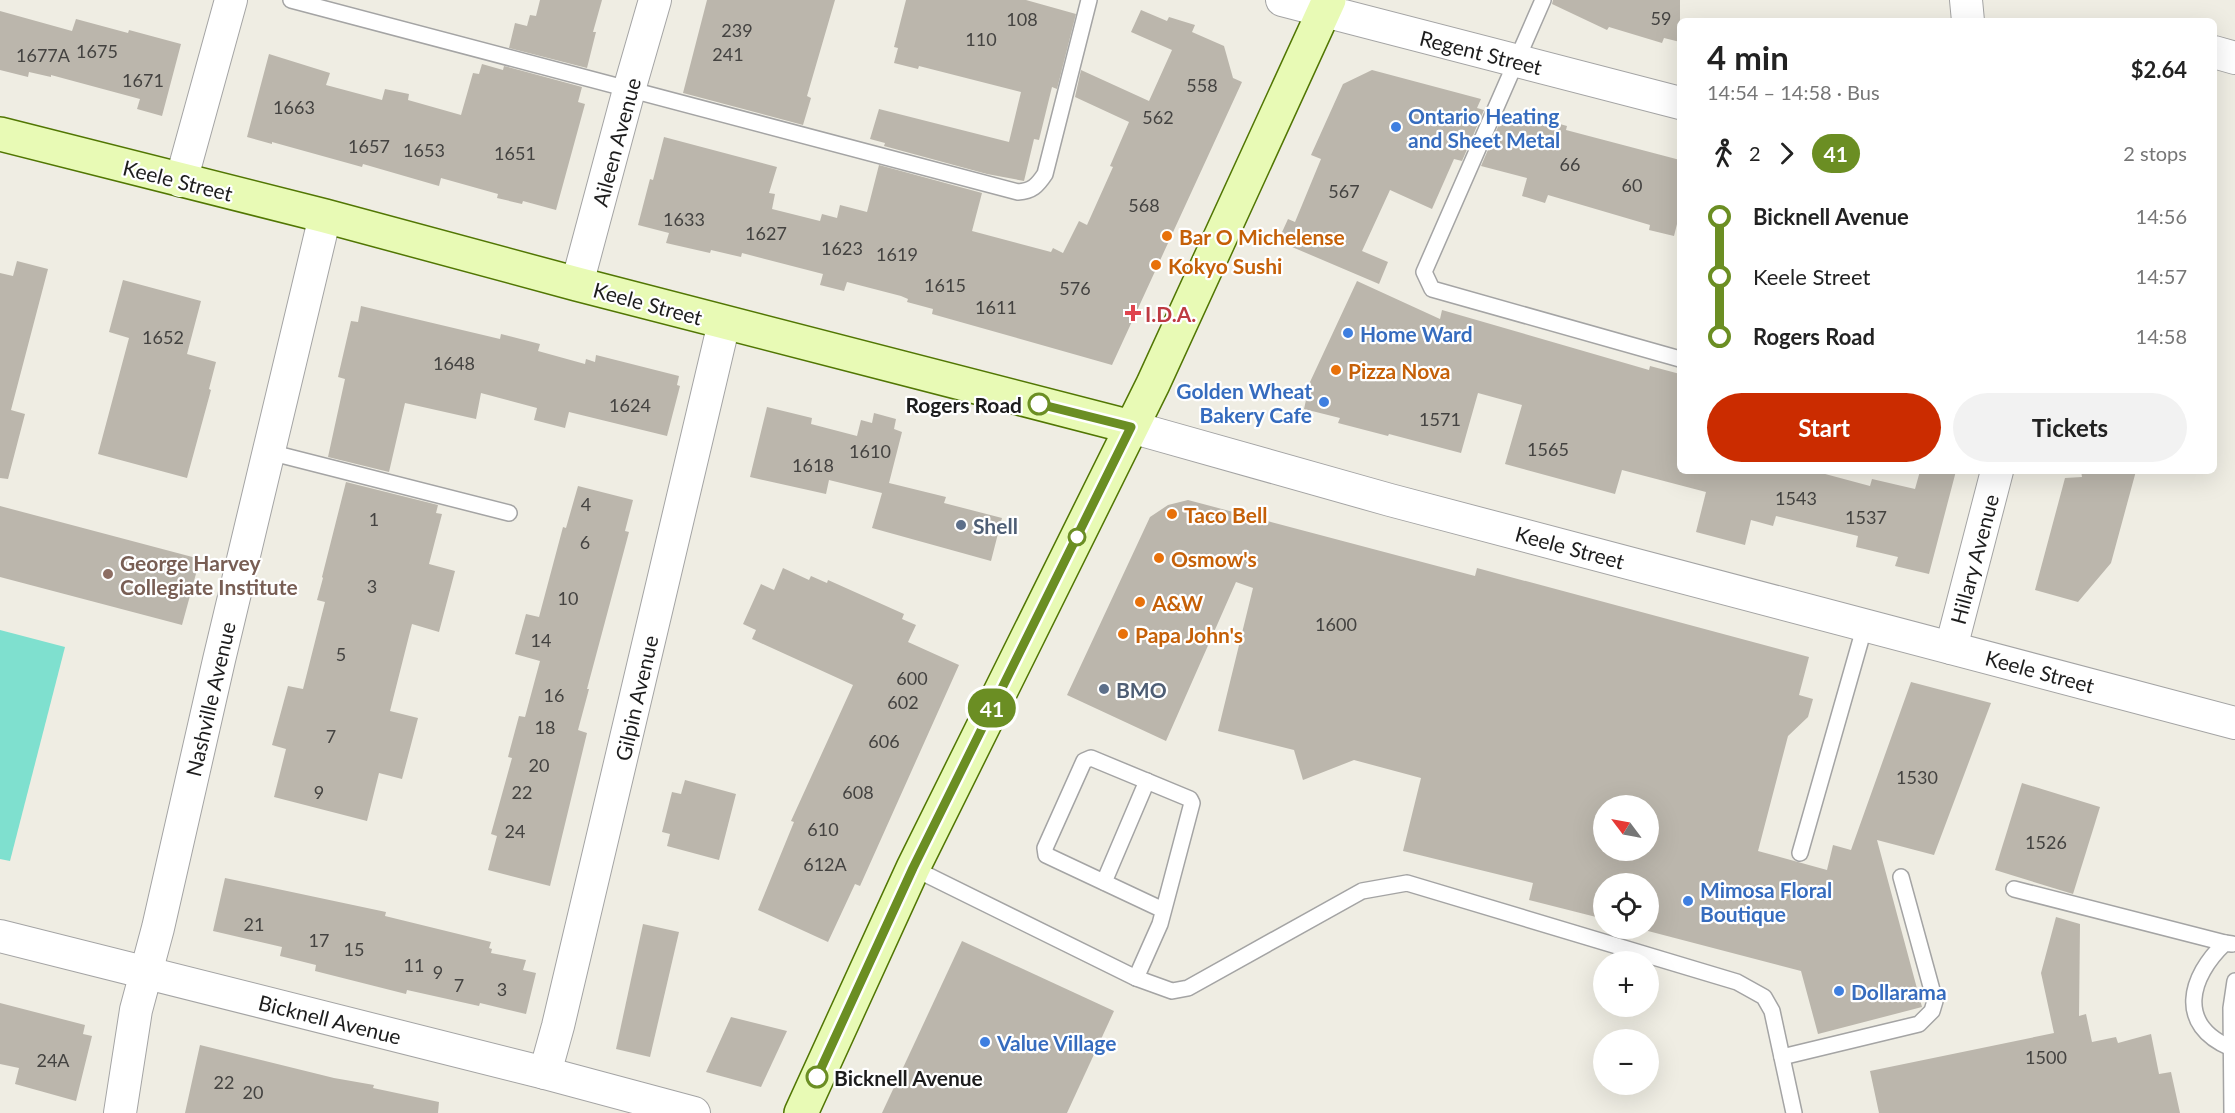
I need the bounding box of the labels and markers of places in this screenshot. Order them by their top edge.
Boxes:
place label: Ontario Heating and Sheet Metal [1408,103,1560,152]
marker: Ontario Heating and Sheet Metal [1389,120,1403,134]
place label: Bar O Michelense [1179,224,1345,249]
marker: Bar O Michelense [1160,229,1174,243]
place label: Kokyo Sushi [1168,253,1282,278]
marker: Kokyo Sushi [1149,258,1163,272]
place label: I.D.A. [1145,301,1196,326]
marker: I.D.A. [1126,306,1140,320]
place label: Home Ward [1360,321,1473,346]
marker: Home Ward [1341,326,1355,340]
place label: Pizza Nova [1348,358,1450,383]
marker: Pizza Nova [1329,363,1343,377]
place label: Golden Wheat Bakery Cafe [1176,378,1312,427]
place label: Rogers Road [906,392,1022,417]
marker: Rogers Road [1028,393,1050,415]
marker: Golden Wheat Bakery Cafe [1317,395,1331,409]
place label: Taco Bell [1184,502,1267,527]
marker: Taco Bell [1165,507,1179,521]
place label: Shell [973,513,1018,538]
marker: Shell [954,518,968,532]
unlabelled marker [1068,528,1086,546]
place label: Osmow's [1171,546,1257,571]
place label: George Harvey Collegiate Institute [120,550,298,599]
marker: Osmow's [1152,551,1166,565]
marker: George Harvey Collegiate Institute [101,567,115,581]
place label: A&W [1151,590,1203,615]
marker: A&W [1133,595,1147,609]
place label: Papa John's [1135,622,1243,647]
marker: Papa John's [1116,627,1130,641]
place label: BMO [1116,677,1167,702]
marker: BMO [1097,682,1111,696]
place label: Mimosa Floral Boutique [1700,877,1832,926]
marker: Mimosa Floral Boutique [1681,894,1695,908]
place label: Dollarama [1851,979,1947,1004]
marker: Dollarama [1832,984,1846,998]
place label: Value Village [996,1030,1116,1055]
marker: Value Village [978,1035,992,1049]
place label: Bicknell Avenue [834,1065,983,1090]
marker: Bicknell Avenue [806,1066,828,1088]

